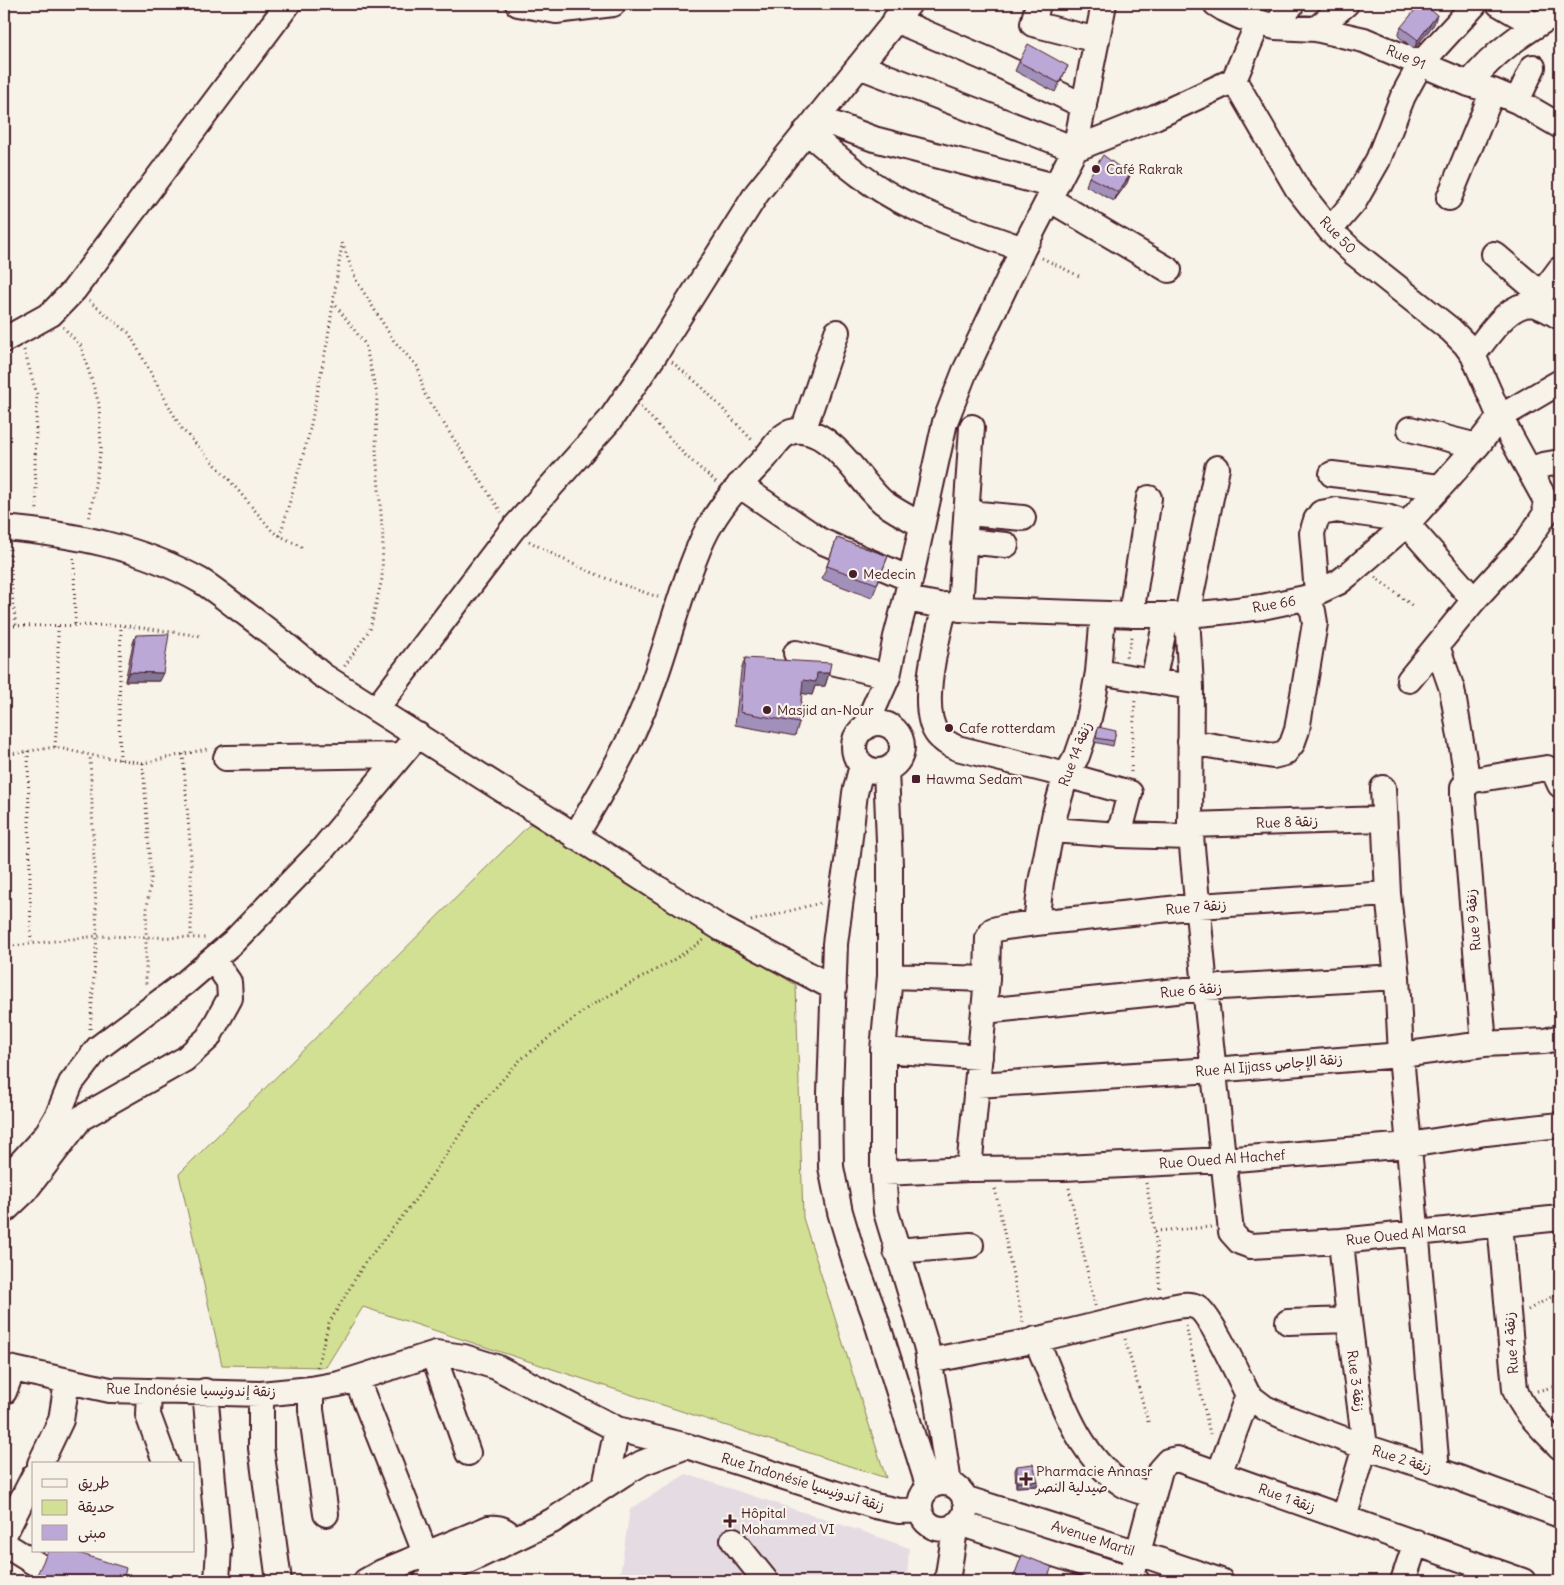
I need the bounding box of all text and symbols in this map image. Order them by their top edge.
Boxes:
street label: Rue 91 [1383,41,1429,73]
place label: Café Rakrak [1106,160,1183,178]
marker: Café Rakrak [1090,163,1102,175]
street label: Rue 50 [1316,213,1360,257]
place label: Medecin [863,565,916,583]
marker: Medecin [847,568,859,580]
street label: Rue 66 [1251,591,1297,617]
place label: Masjid an-Nour [777,701,874,719]
marker: Masjid an-Nour [761,704,773,716]
place label: Cafe rotterdam [959,719,1055,737]
street label: Rue 14 زنقة [1054,719,1096,789]
marker: Cafe rotterdam [943,722,955,734]
place label: Hawma Sedam [926,770,1023,788]
marker: Hawma Sedam [910,773,922,785]
street label: Rue 8 زنقة [1256,812,1318,832]
street label: Rue 9 زنقة [1461,888,1485,952]
street label: Rue 7 زنقة [1165,895,1227,919]
street label: Rue 6 زنقة [1159,978,1223,1002]
street label: Rue Al Ijjass زنقة الإجاص [1195,1050,1344,1081]
street label: Rue Oued Al Hachef [1158,1146,1286,1172]
street label: Rue Oued Al Marsa [1345,1219,1467,1249]
street label: Rue 4 زنقة [1500,1311,1522,1375]
street label: Rue 3 زنقة [1343,1349,1369,1413]
street label: Rue Indonésie زنقة إندونيسيا [106,1380,276,1400]
street label: Rue 2 زنقة [1370,1441,1434,1477]
street label: Rue Indonésie زنقة أندونيسيا [719,1449,887,1515]
legend [32,1462,195,1552]
place label: Pharmacie Annasr صيدلية النصر [1035,1462,1153,1496]
text: طريق [78,1473,110,1492]
marker: Pharmacie Annasr صيدلية النصر [1020,1473,1032,1485]
street label: Rue 1 زنقة [1256,1479,1318,1517]
text: حديقة [78,1497,115,1516]
place label: Hôpital Mohammed VI [741,1504,835,1538]
marker: Hôpital Mohammed VI [723,1514,737,1528]
street label: Avenue Martil [1049,1516,1137,1560]
text: مبنى [78,1523,106,1543]

